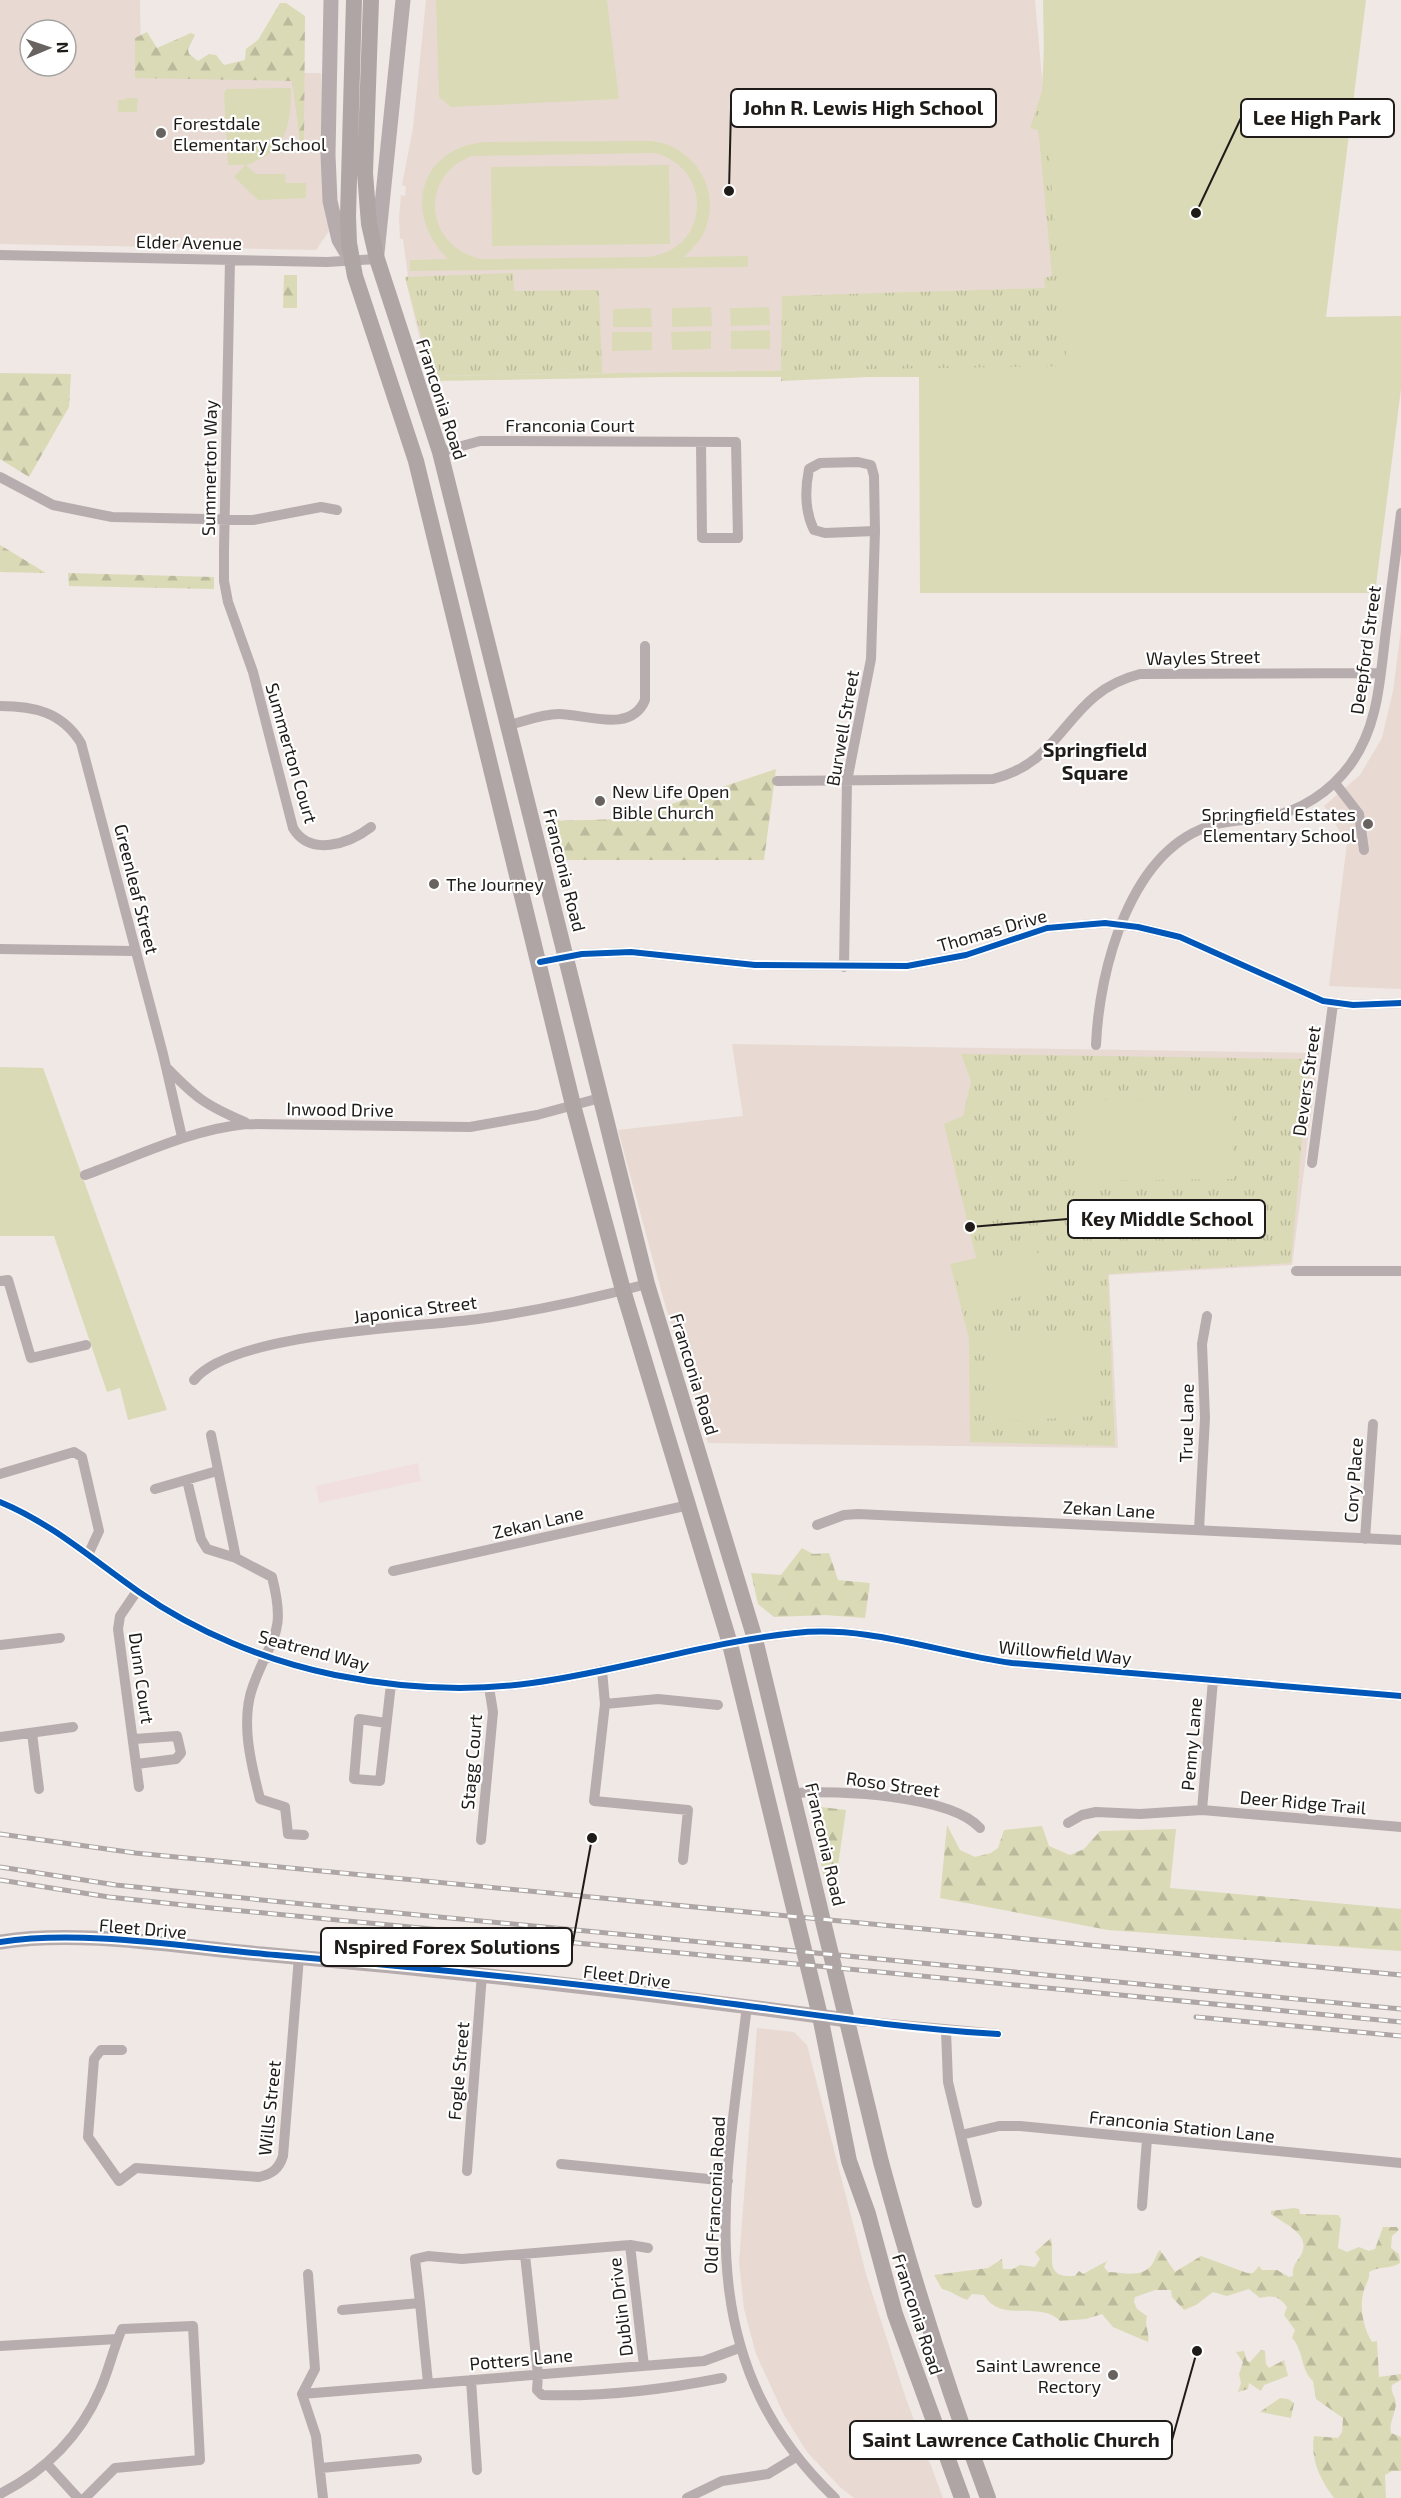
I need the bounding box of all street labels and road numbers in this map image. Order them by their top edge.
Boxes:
street label: Elder Avenue [136,230,242,254]
street label: Franconia Road [412,336,472,462]
street label: Summerton Way [197,399,221,536]
street label: Franconia Court [505,414,635,436]
street label: Deepford Street [1345,584,1385,716]
street label: Wayles Street [1146,645,1261,669]
street label: Burwell Street [821,668,863,788]
street label: Summerton Court [261,680,323,826]
street label: Franconia Road [539,806,591,934]
street label: Greenleaf Street [110,822,164,957]
street label: Thomas Drive [935,904,1049,956]
street label: Devers Street [1287,1024,1325,1138]
street label: Inwood Drive [286,1097,394,1121]
street label: Japonica Street [352,1290,478,1327]
street label: Franconia Road [666,1310,724,1438]
street label: True Lane [1174,1383,1198,1463]
street label: Cory Place [1339,1437,1367,1523]
street label: Zekan Lane [1062,1496,1156,1522]
street label: Zekan Lane [490,1501,586,1543]
street label: Seatrend Way [256,1625,372,1675]
street label: Dunn Court [125,1631,159,1725]
street label: Willowfield Way [998,1635,1133,1669]
street label: Penny Lane [1176,1696,1206,1792]
street label: Stagg Court [456,1713,486,1811]
street label: Roso Street [845,1767,942,1801]
street label: Franconia Road [801,1780,851,1908]
street label: Deer Ridge Trail [1239,1786,1368,1819]
street label: Fleet Drive [98,1913,188,1943]
street label: Fleet Drive [582,1960,672,1992]
street label: Fogle Street [443,2021,473,2121]
street label: Wills Street [253,2059,285,2157]
street label: Franconia Station Lane [1088,2105,1276,2147]
street label: Old Franconia Road [699,2116,729,2274]
street label: Franconia Road [888,2251,948,2377]
street label: Dublin Drive [603,2256,637,2358]
street label: Potters Lane [468,2344,574,2374]

